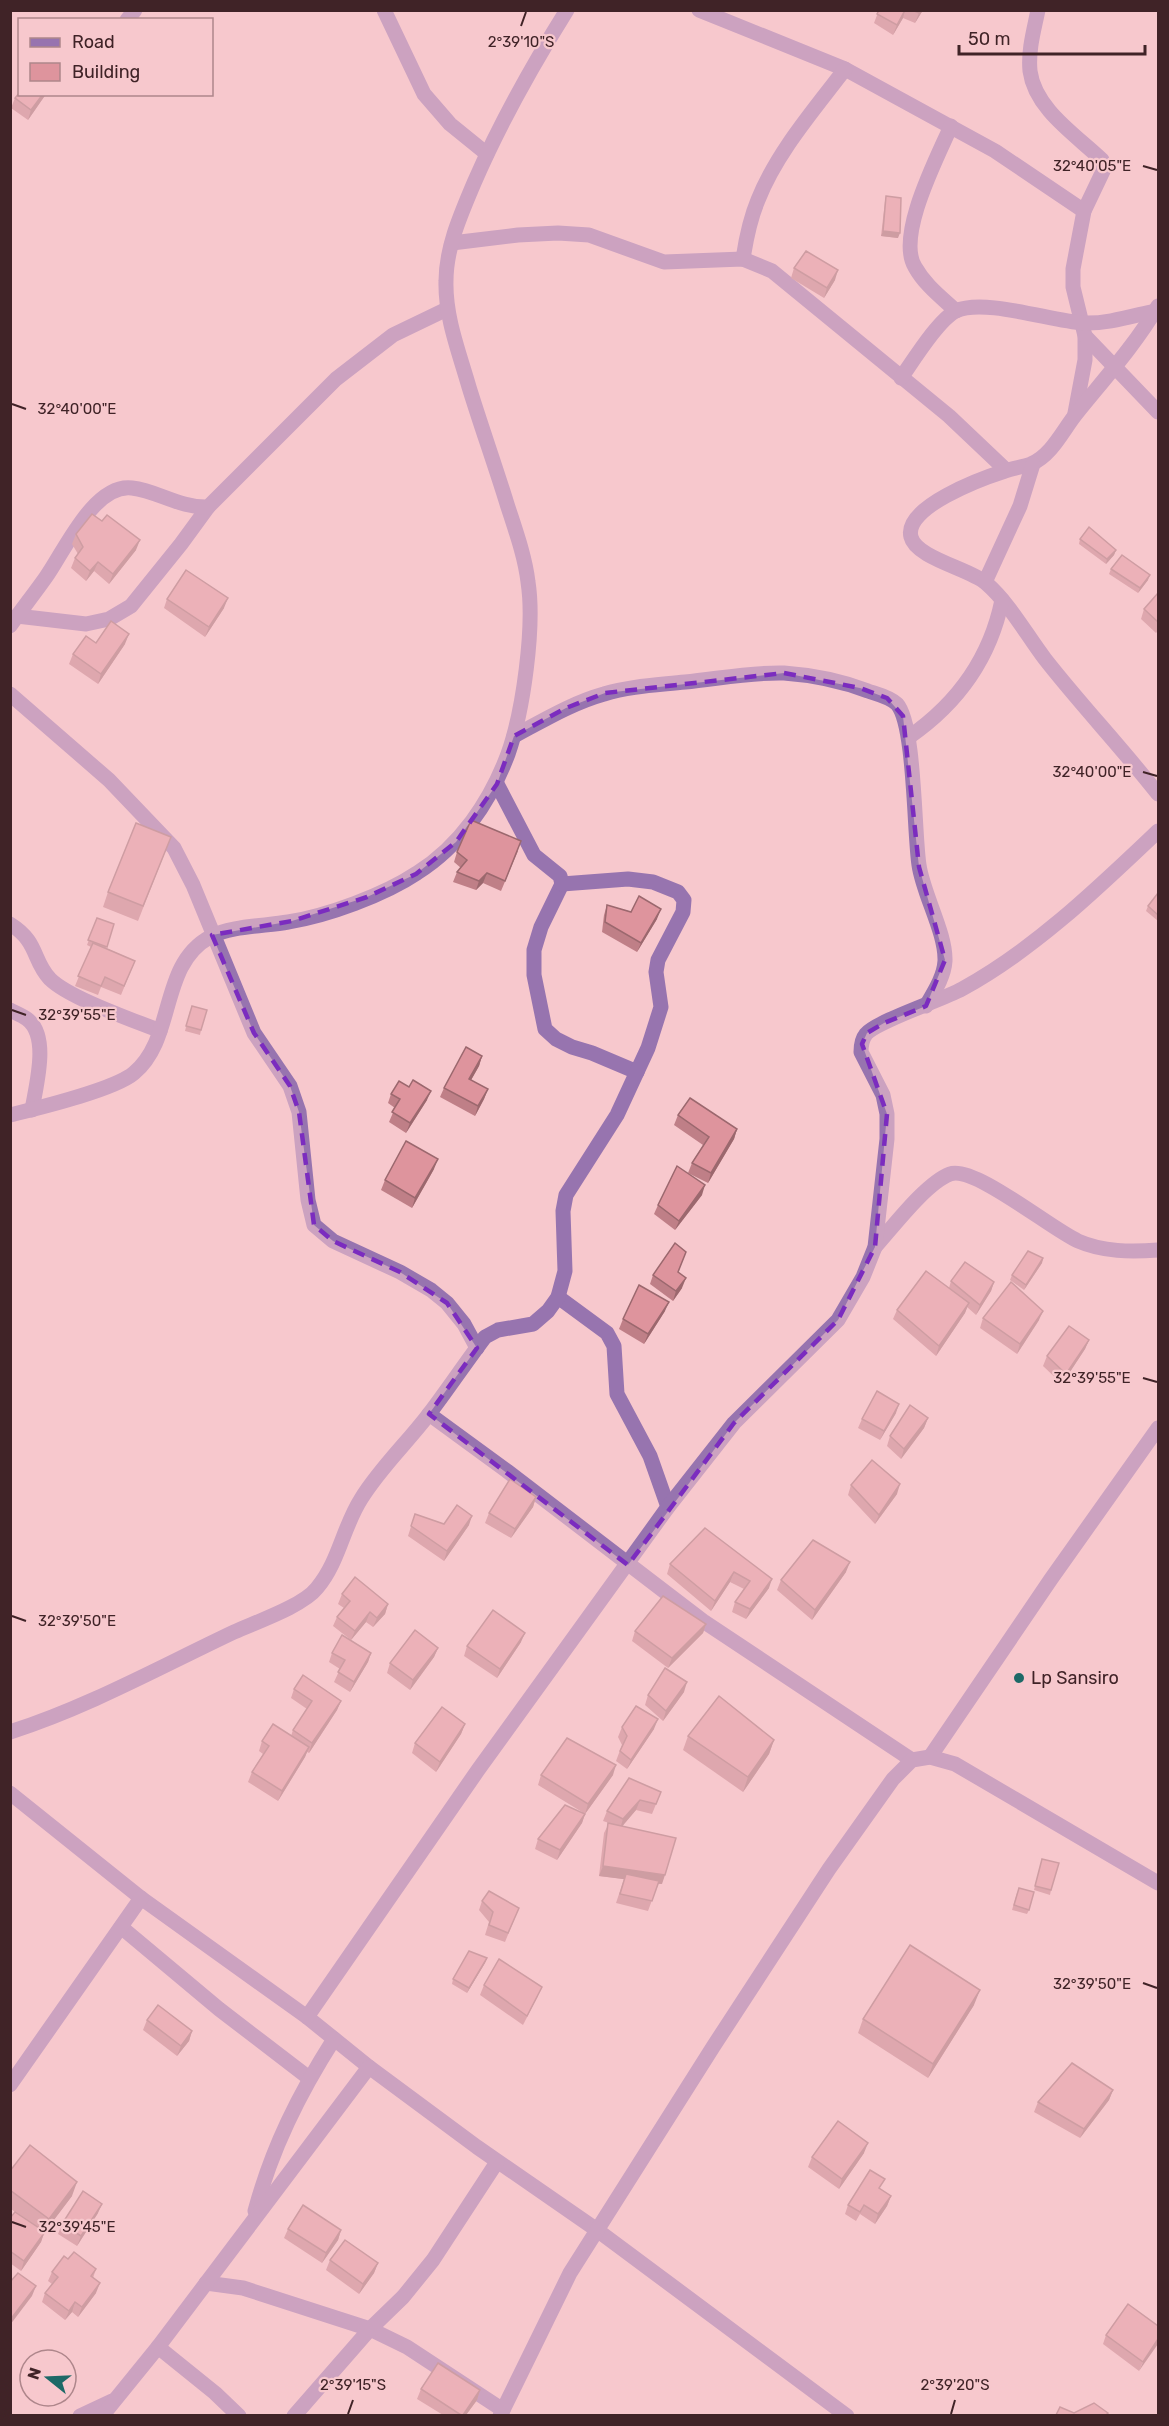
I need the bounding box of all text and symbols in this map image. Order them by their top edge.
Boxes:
legend [18,18,213,96]
scale bar [959,18,1145,56]
text: 50 m [968,28,1011,50]
text: Road [72,31,115,53]
text: 2°39'10"S [488,33,554,51]
text: Building [72,61,140,83]
text: 32°40'05"E [1053,157,1131,175]
text: 32°40'00"E [38,400,116,418]
text: 32°40'00"E [1053,763,1131,781]
text: 32°39'55"E [38,1006,116,1024]
text: 32°39'55"E [1053,1369,1131,1387]
text: 32°39'50"E [38,1612,116,1630]
place label: Lp Sansiro [1031,1667,1119,1689]
marker: Lp Sansiro [1012,1671,1026,1685]
text: 32°39'50"E [1053,1975,1131,1993]
text: 32°39'45"E [39,2218,115,2236]
north arrow [18,2348,78,2408]
text: N [23,2365,45,2382]
text: 2°39'15"S [320,2376,386,2394]
text: 2°39'20"S [920,2376,990,2394]

